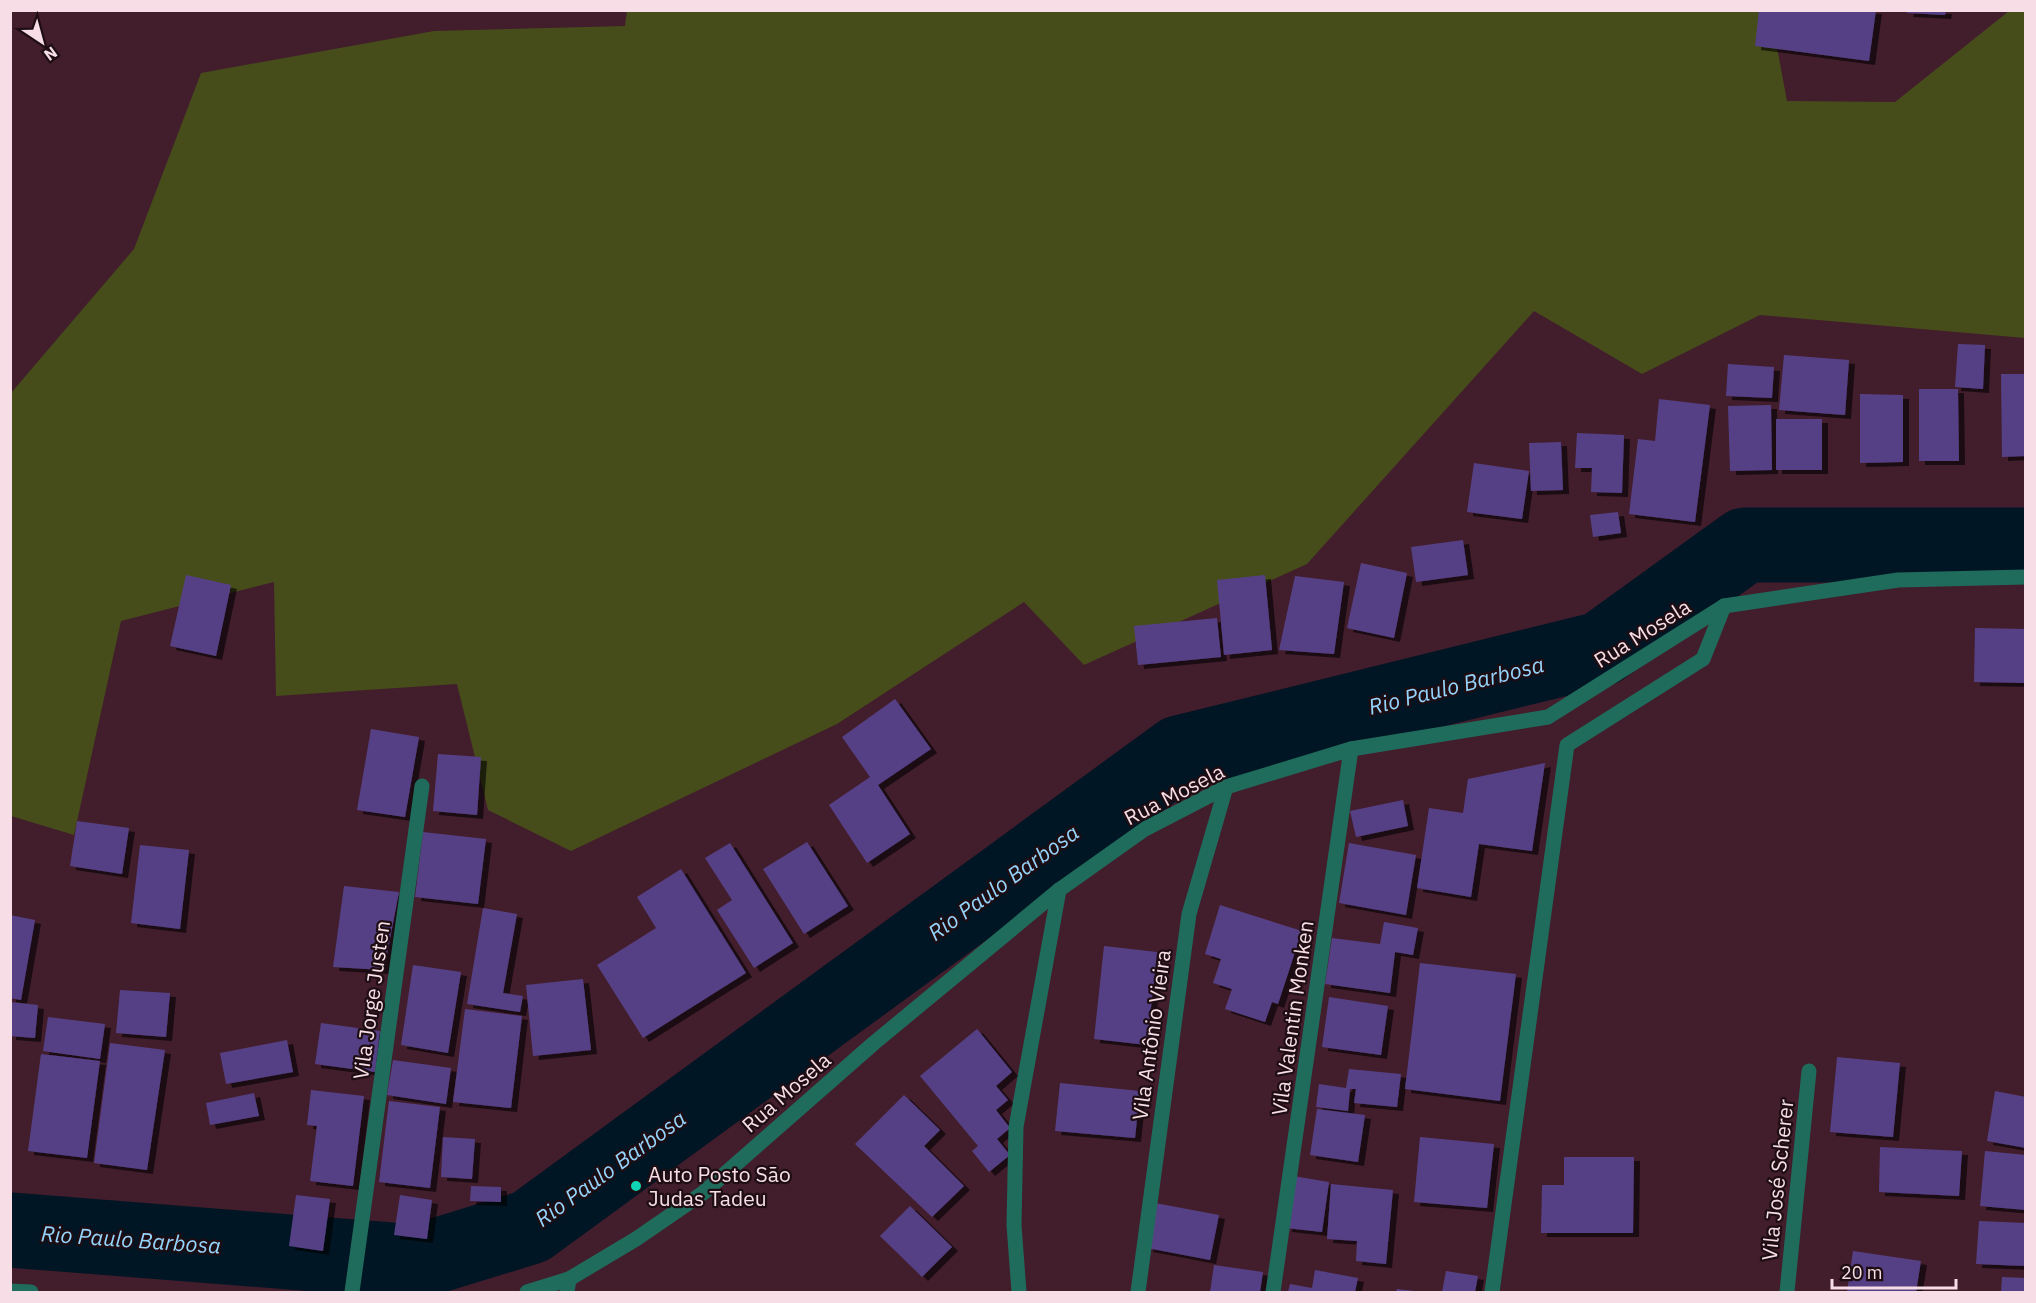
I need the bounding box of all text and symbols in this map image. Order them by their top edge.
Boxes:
north arrow [12,12,72,72]
text: N [40,43,61,66]
street label: Rua Mosela [1588,592,1696,674]
water label: Rio Paulo Barbosa [1365,649,1547,721]
street label: Rua Mosela [1119,757,1229,831]
water label: Rio Paulo Barbosa [922,817,1084,947]
street label: Vila Jorge Justen [346,919,396,1081]
street label: Vila Valentin Monken [1264,919,1320,1117]
street label: Vila Antônio Vieira [1125,948,1177,1122]
street label: Rua Mosela [736,1046,836,1138]
street label: Vila José Scherer [1755,1098,1799,1262]
water label: Rio Paulo Barbosa [529,1103,691,1233]
place label: Auto Posto São Judas Tadeu [648,1160,791,1212]
marker: Auto Posto São Judas Tadeu [629,1179,643,1193]
water label: Rio Paulo Barbosa [40,1218,222,1260]
scale bar [1832,1252,1956,1290]
text: 20 m [1841,1261,1883,1284]

